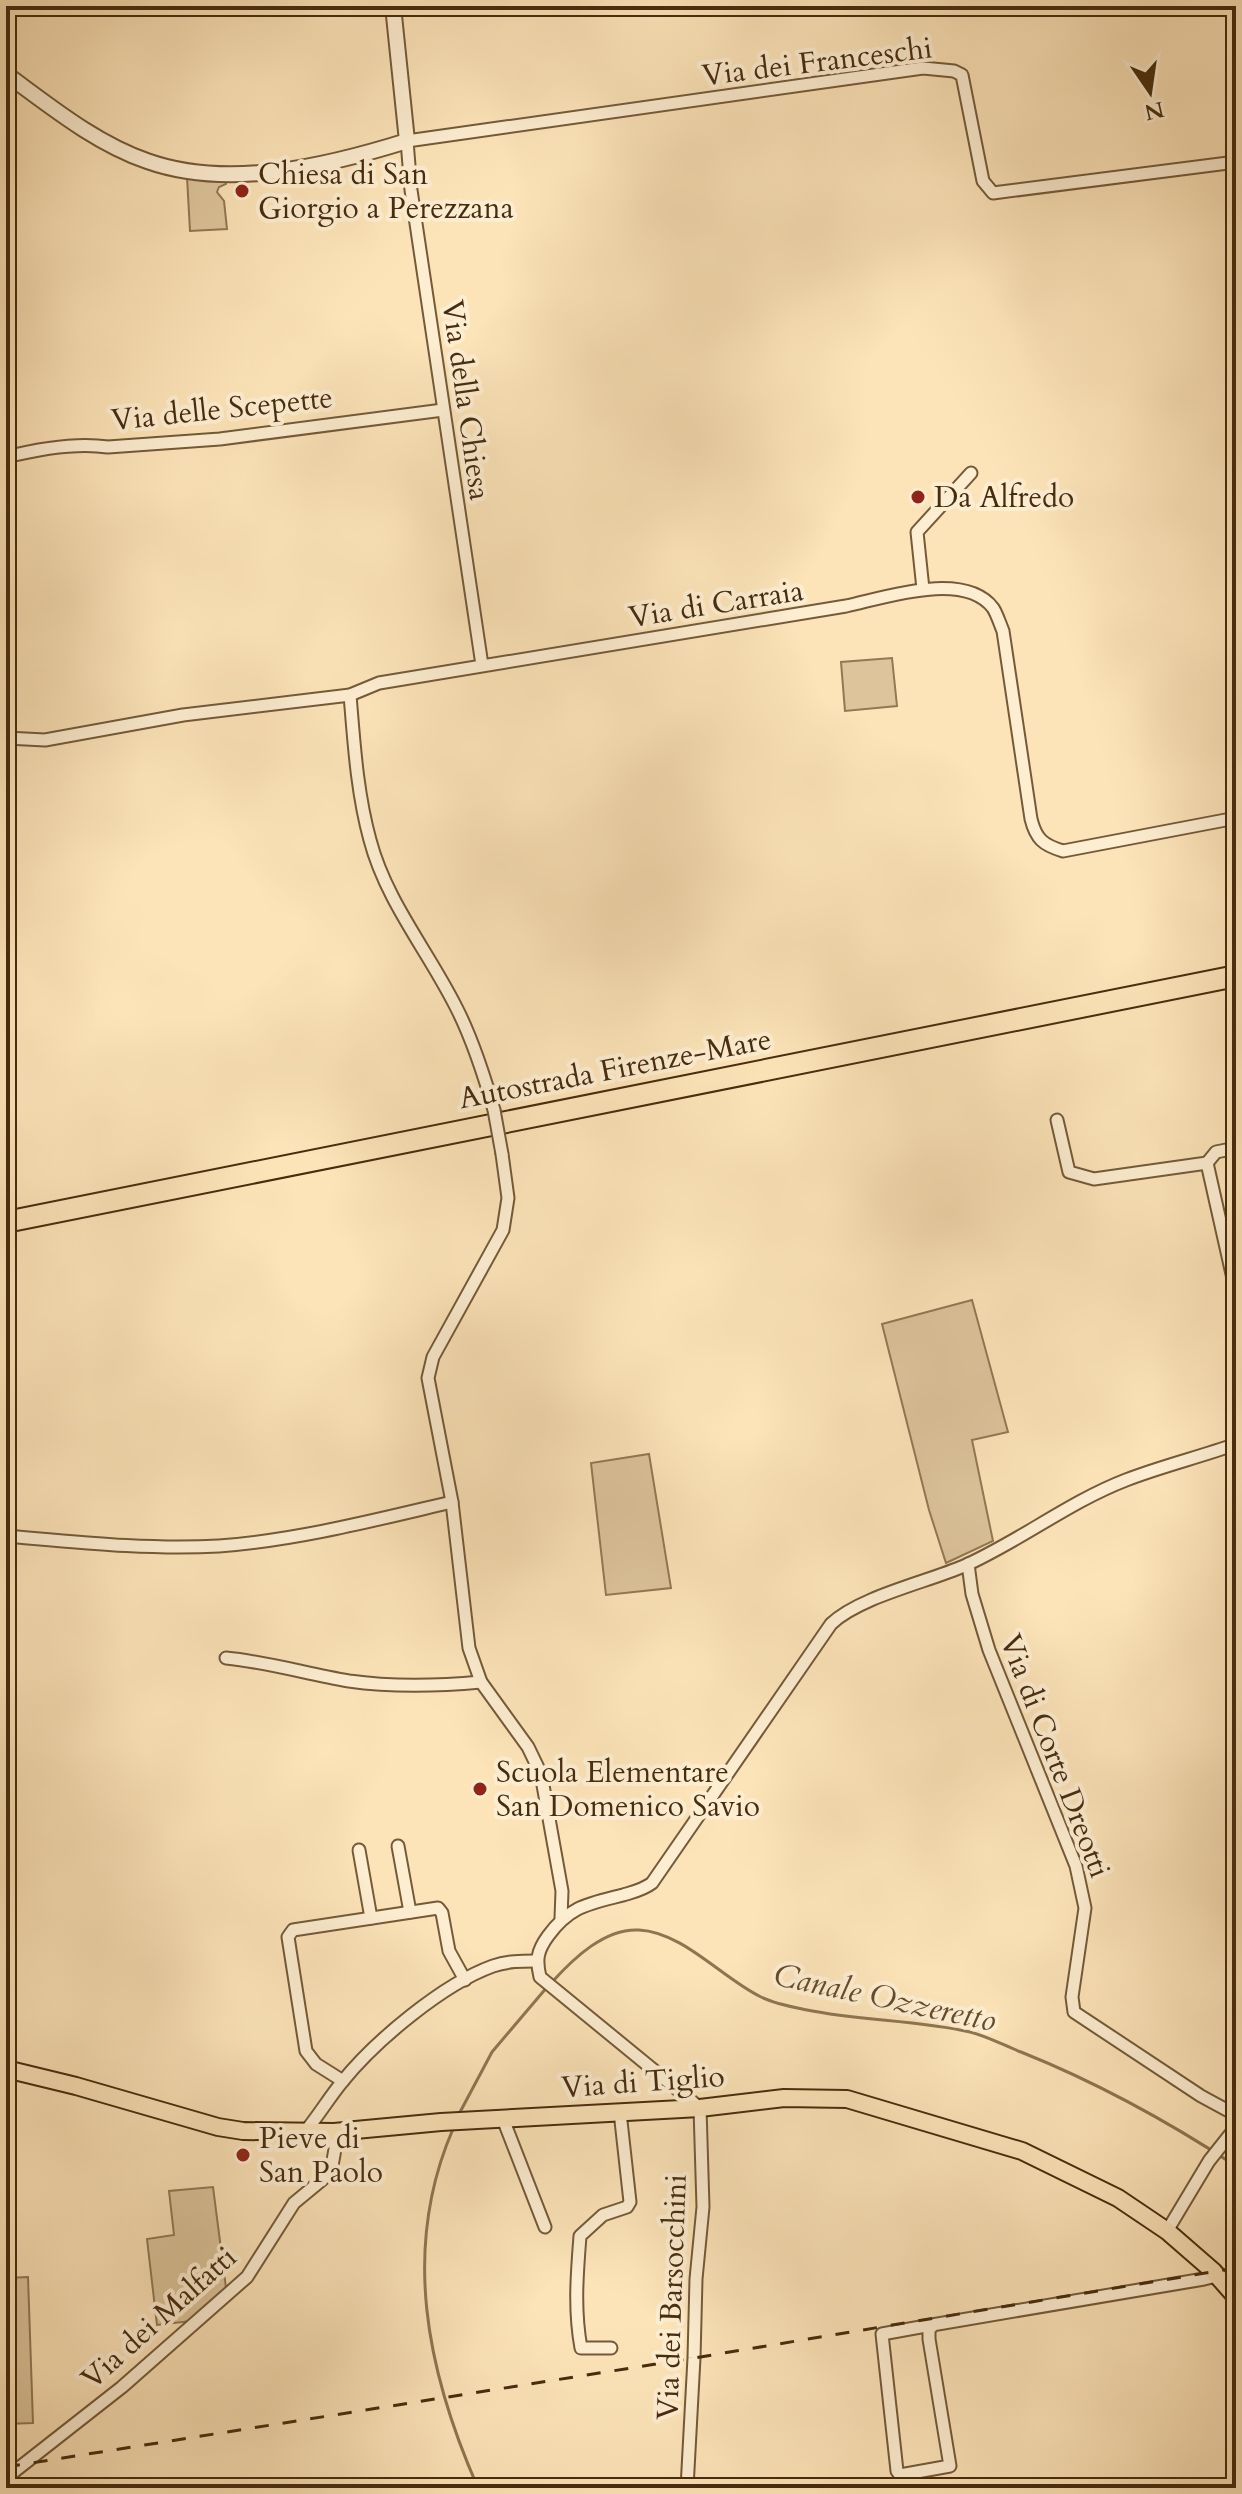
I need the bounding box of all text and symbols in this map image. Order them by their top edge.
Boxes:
street label: Via dei Franceschi [700,28,934,96]
north arrow [1110,52,1190,132]
text: N [1142,94,1167,127]
place label: Chiesa di San Giorgio a Perezzana [258,154,514,229]
marker: Chiesa di San Giorgio a Perezzana [233,182,251,200]
street label: Via della Chiesa [432,297,500,503]
street label: Via delle Scepette [109,377,335,441]
place label: Da Alfredo [934,477,1074,518]
marker: Da Alfredo [909,488,927,506]
street label: Via di Carraia [626,570,806,638]
street label: Autostrada Firenze-Mare [455,1019,775,1119]
street label: Via di Corte Dreotti [990,1628,1120,1884]
place label: Scuola Elementare San Domenico Savio [496,1752,760,1827]
marker: Scuola Elementare San Domenico Savio [471,1780,489,1798]
water label: Canale Ozzeretto [770,1953,1000,2043]
street label: Via di Tiglio [560,2056,726,2108]
place label: Pieve di San Paolo [259,2118,383,2193]
marker: Pieve di San Paolo [234,2146,252,2164]
street label: Via dei Barsocchini [647,2173,697,2421]
street label: Via dei Malfatti [72,2237,246,2399]

